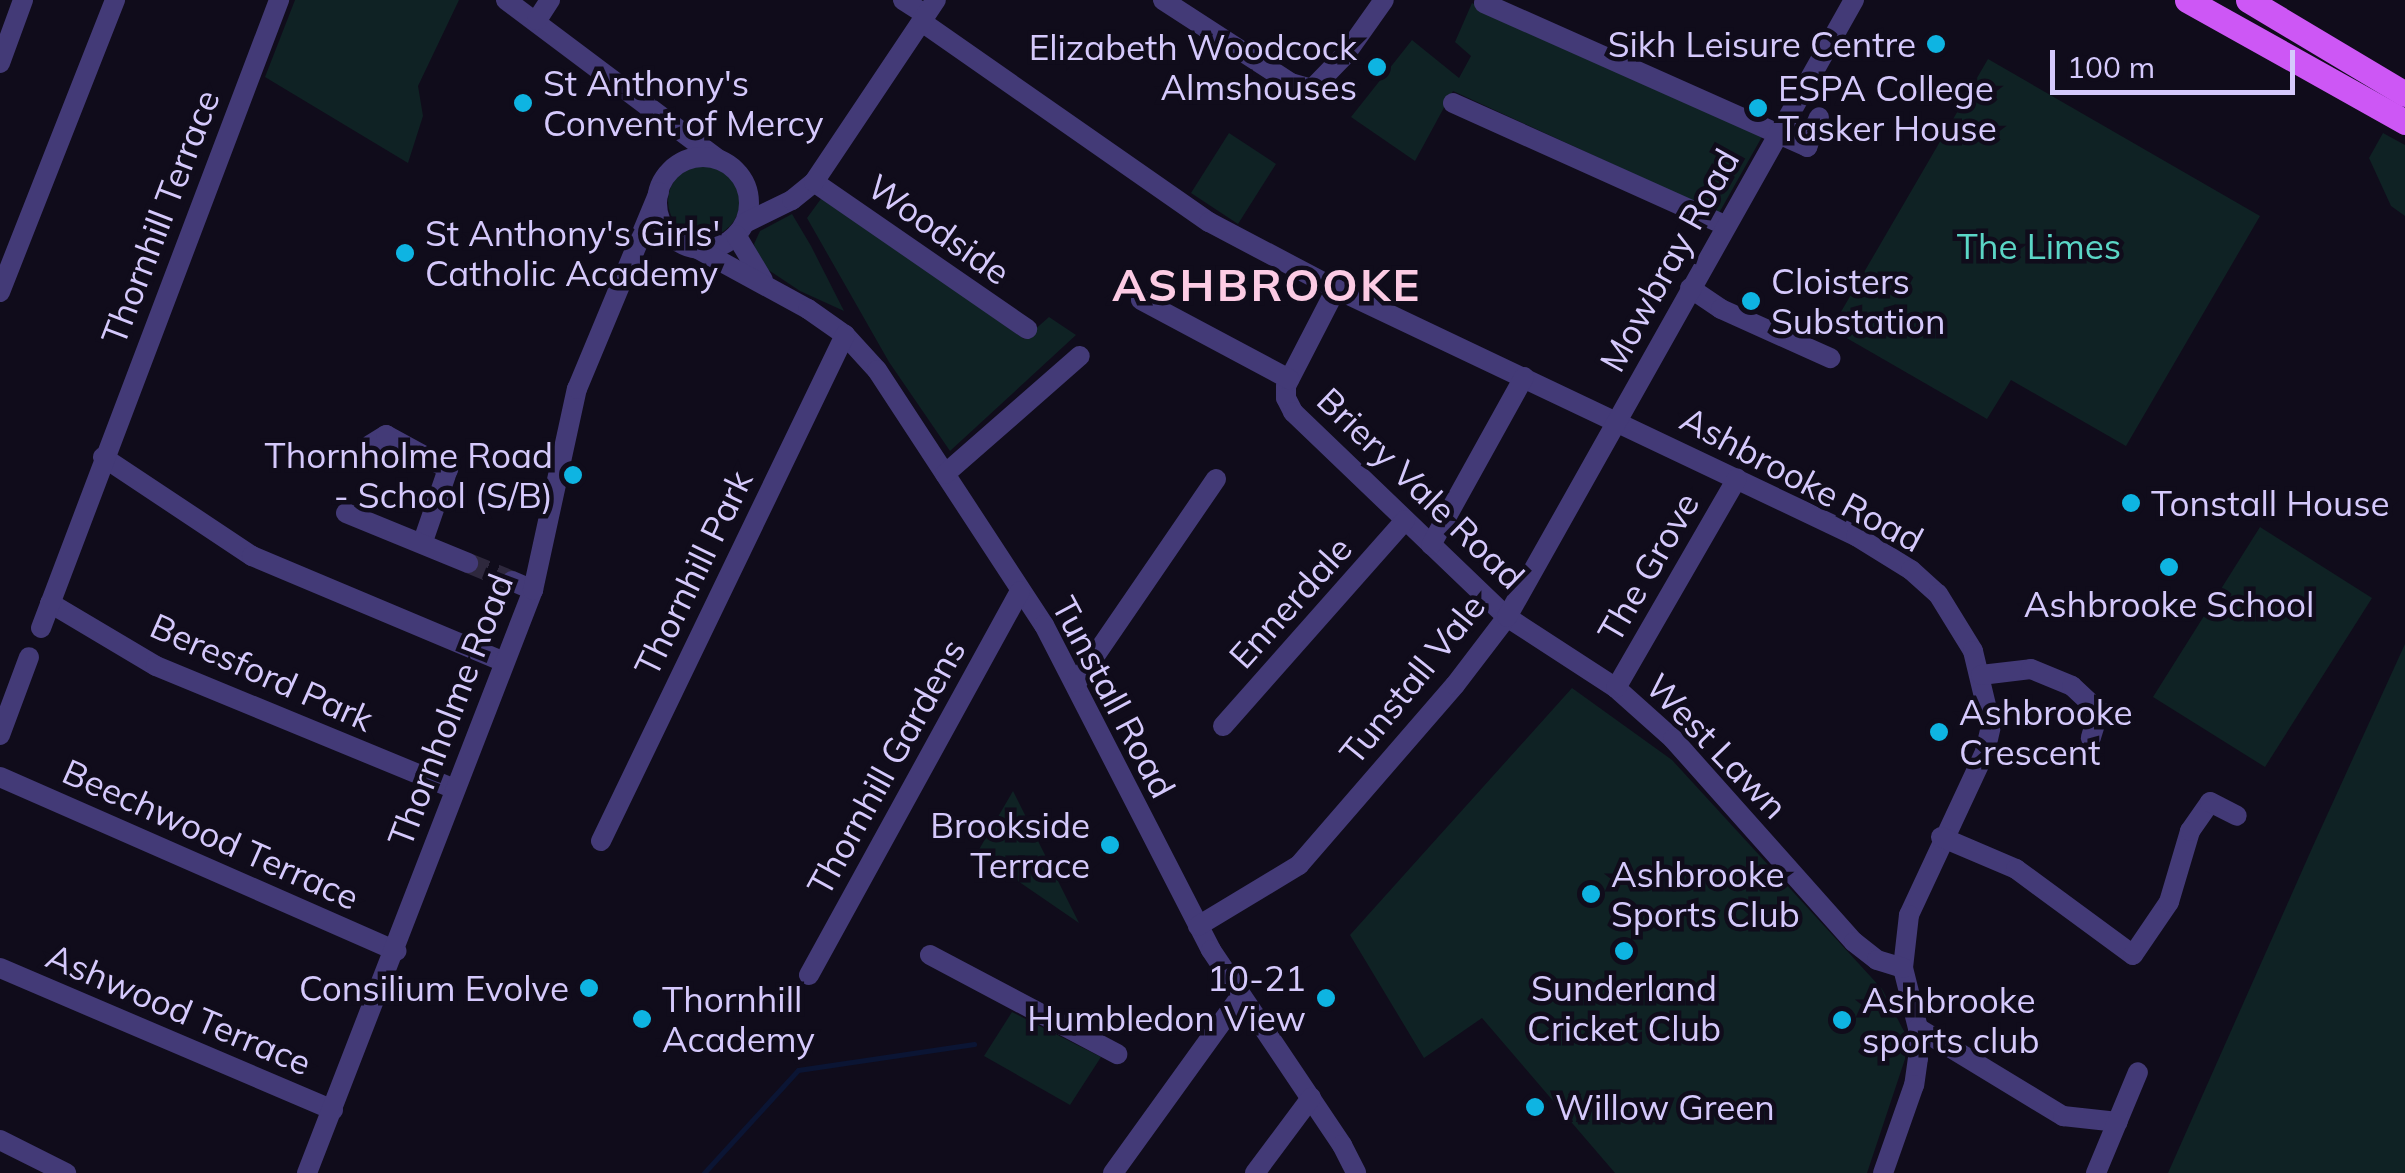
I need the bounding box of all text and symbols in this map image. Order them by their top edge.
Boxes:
place label: Sikh Leisure Centre [1608,23,1916,65]
place label: Elizabeth Woodcock Almshouses [1029,26,1357,108]
scale bar [2055,30,2300,92]
marker: Sikh Leisure Centre [1925,33,1947,55]
text: 100 m [2067,48,2155,86]
marker: Elizabeth Woodcock Almshouses [1366,56,1388,78]
place label: St Anthony's Convent of Mercy [543,62,824,144]
place label: ESPA College Tasker House [1778,67,1997,149]
street label: Thornhill Terrace [92,84,228,350]
marker: St Anthony's Convent of Mercy [512,92,534,114]
marker: ESPA College Tasker House [1747,97,1769,119]
street label: Mowbray Road [1591,141,1747,379]
street label: Woodside [860,165,1018,293]
place label: St Anthony's Girls' Catholic Academy [425,212,720,294]
park label: The Limes [1957,225,2121,267]
marker: St Anthony's Girls' Catholic Academy [394,242,416,264]
district label: ASHBROOKE [1112,258,1422,312]
place label: Cloisters Substation [1771,260,1946,342]
marker: Cloisters Substation [1740,290,1762,312]
street label: Briery Vale Road [1309,379,1533,597]
street label: Ashbrooke Road [1674,397,1930,561]
place label: Thornholme Road - School (S/B) [265,434,553,516]
marker: Thornholme Road - School (S/B) [562,464,584,486]
street label: Thornhill Park [625,464,761,682]
place label: Tonstall House [2151,482,2390,524]
street label: The Grove [1589,485,1707,649]
marker: Tonstall House [2120,492,2142,514]
street label: Ennerdale [1220,528,1360,676]
marker: Ashbrooke School [2158,556,2180,578]
street label: Thornholme Road [379,568,521,852]
place label: Ashbrooke School [2024,583,2314,625]
street label: Tunstall Vale [1331,586,1493,772]
street label: Tunstall Road [1043,589,1185,805]
street label: Beresford Park [144,604,380,740]
street label: Thornhill Gardens [798,632,974,902]
street label: West Lawn [1638,665,1796,827]
place label: Ashbrooke Crescent [1959,691,2132,773]
marker: Ashbrooke Crescent [1928,721,1950,743]
street label: Beechwood Terrace [56,750,366,918]
place label: Brookside Terrace [930,804,1090,886]
marker: Brookside Terrace [1099,834,1121,856]
place label: Ashbrooke Sports Club [1611,853,1800,935]
marker: Ashbrooke Sports Club [1580,883,1602,905]
street label: Ashwood Terrace [40,934,318,1084]
marker: Sunderland Cricket Club [1613,940,1635,962]
place label: 10-21 Humbledon View [1027,957,1306,1039]
place label: Consilium Evolve [299,967,569,1009]
place label: Sunderland Cricket Club [1527,967,1721,1049]
marker: Consilium Evolve [578,977,600,999]
place label: Thornhill Academy [662,978,815,1060]
place label: Ashbrooke sports club [1862,979,2040,1061]
marker: 10-21 Humbledon View [1315,987,1337,1009]
marker: Thornhill Academy [631,1008,653,1030]
marker: Ashbrooke sports club [1831,1009,1853,1031]
place label: Willow Green [1555,1086,1775,1128]
marker: Willow Green [1524,1096,1546,1118]

